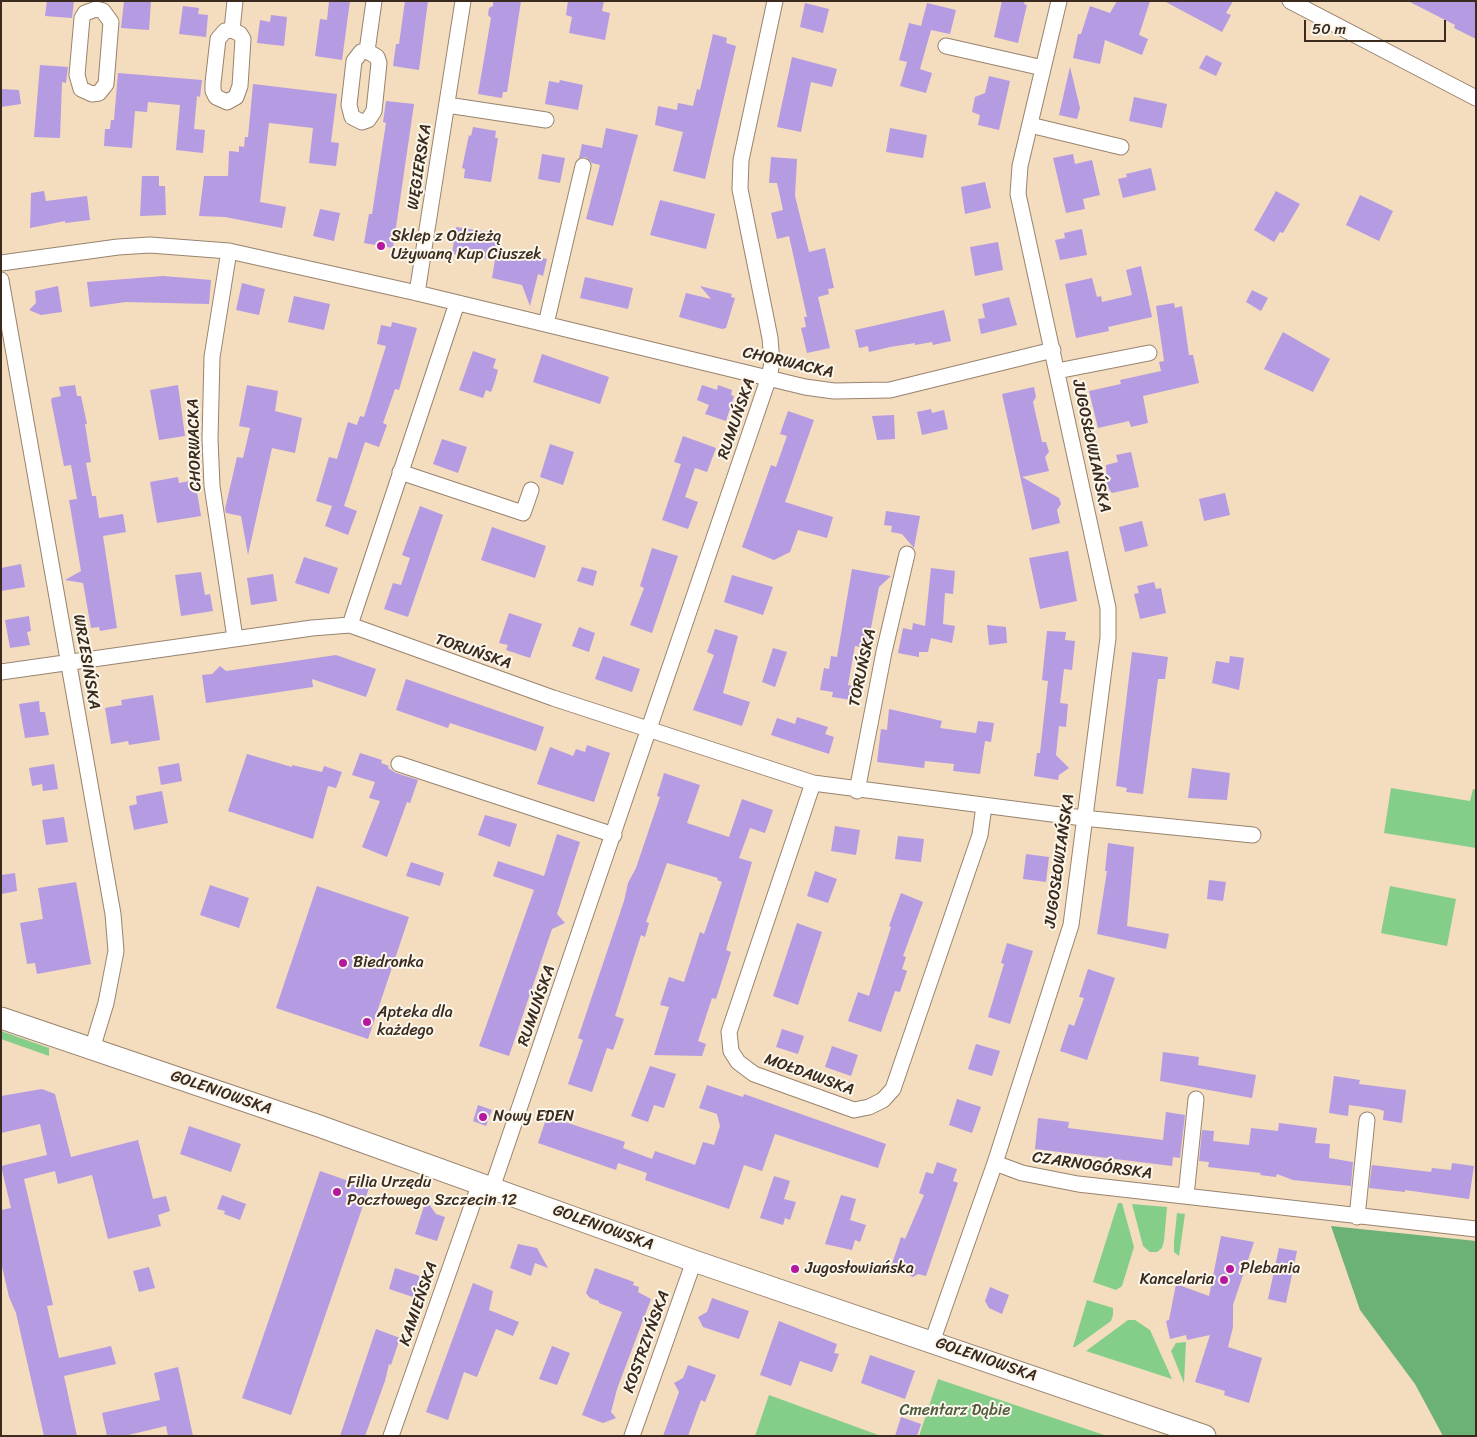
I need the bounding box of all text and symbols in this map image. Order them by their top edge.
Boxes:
scale bar [1307,10,1450,42]
text: 50 m [1312,16,1346,42]
street label: WĘGIERSKA [404,123,436,211]
place label: Sklep z Odzieżą Używaną Kup Ciuszek [391,227,542,265]
marker: Sklep z Odzieżą Używaną Kup Ciuszek [375,240,387,252]
street label: CHORWACKA [741,343,835,383]
street label: RUMUŃSKA [714,376,760,462]
street label: JUGOSŁOWIAŃSKA [1068,378,1114,514]
street label: CHORWACKA [184,398,206,492]
street label: WRZESIŃSKA [68,613,104,711]
street label: TORUŃSKA [845,627,881,709]
street label: TORUŃSKA [432,630,514,674]
street label: JUGOSŁOWIAŃSKA [1041,793,1079,929]
place label: Biedronka [353,953,424,973]
marker: Biedronka [337,957,349,969]
street label: RUMUŃSKA [514,963,560,1049]
place label: Apteka dla każdego [377,1003,453,1041]
marker: Apteka dla każdego [361,1016,373,1028]
street label: MOŁDAWSKA [762,1050,856,1100]
street label: GOLENIOWSKA [168,1067,274,1119]
place label: Nowy EDEN [493,1107,574,1127]
marker: Nowy EDEN [477,1111,489,1123]
street label: CZARNOGÓRSKA [1031,1148,1153,1184]
place label: Filia Urzędu Pocztowego Szczecin 12 [347,1173,517,1211]
marker: Filia Urzędu Pocztowego Szczecin 12 [331,1186,343,1198]
street label: GOLENIOWSKA [550,1201,656,1255]
street label: KAMIEŃSKA [396,1259,442,1349]
place label: Jugosłowiańska [805,1259,914,1279]
place label: Plebania [1240,1259,1300,1279]
marker: Jugosłowiańska [789,1263,801,1275]
marker: Plebania [1224,1263,1236,1275]
place label: Kancelaria [1140,1270,1214,1290]
marker: Kancelaria [1218,1274,1230,1286]
street label: KOSTRZYŃSKA [620,1288,674,1396]
street label: GOLENIOWSKA [933,1334,1039,1386]
park label: Cmentarz Dąbie [900,1401,1010,1421]

